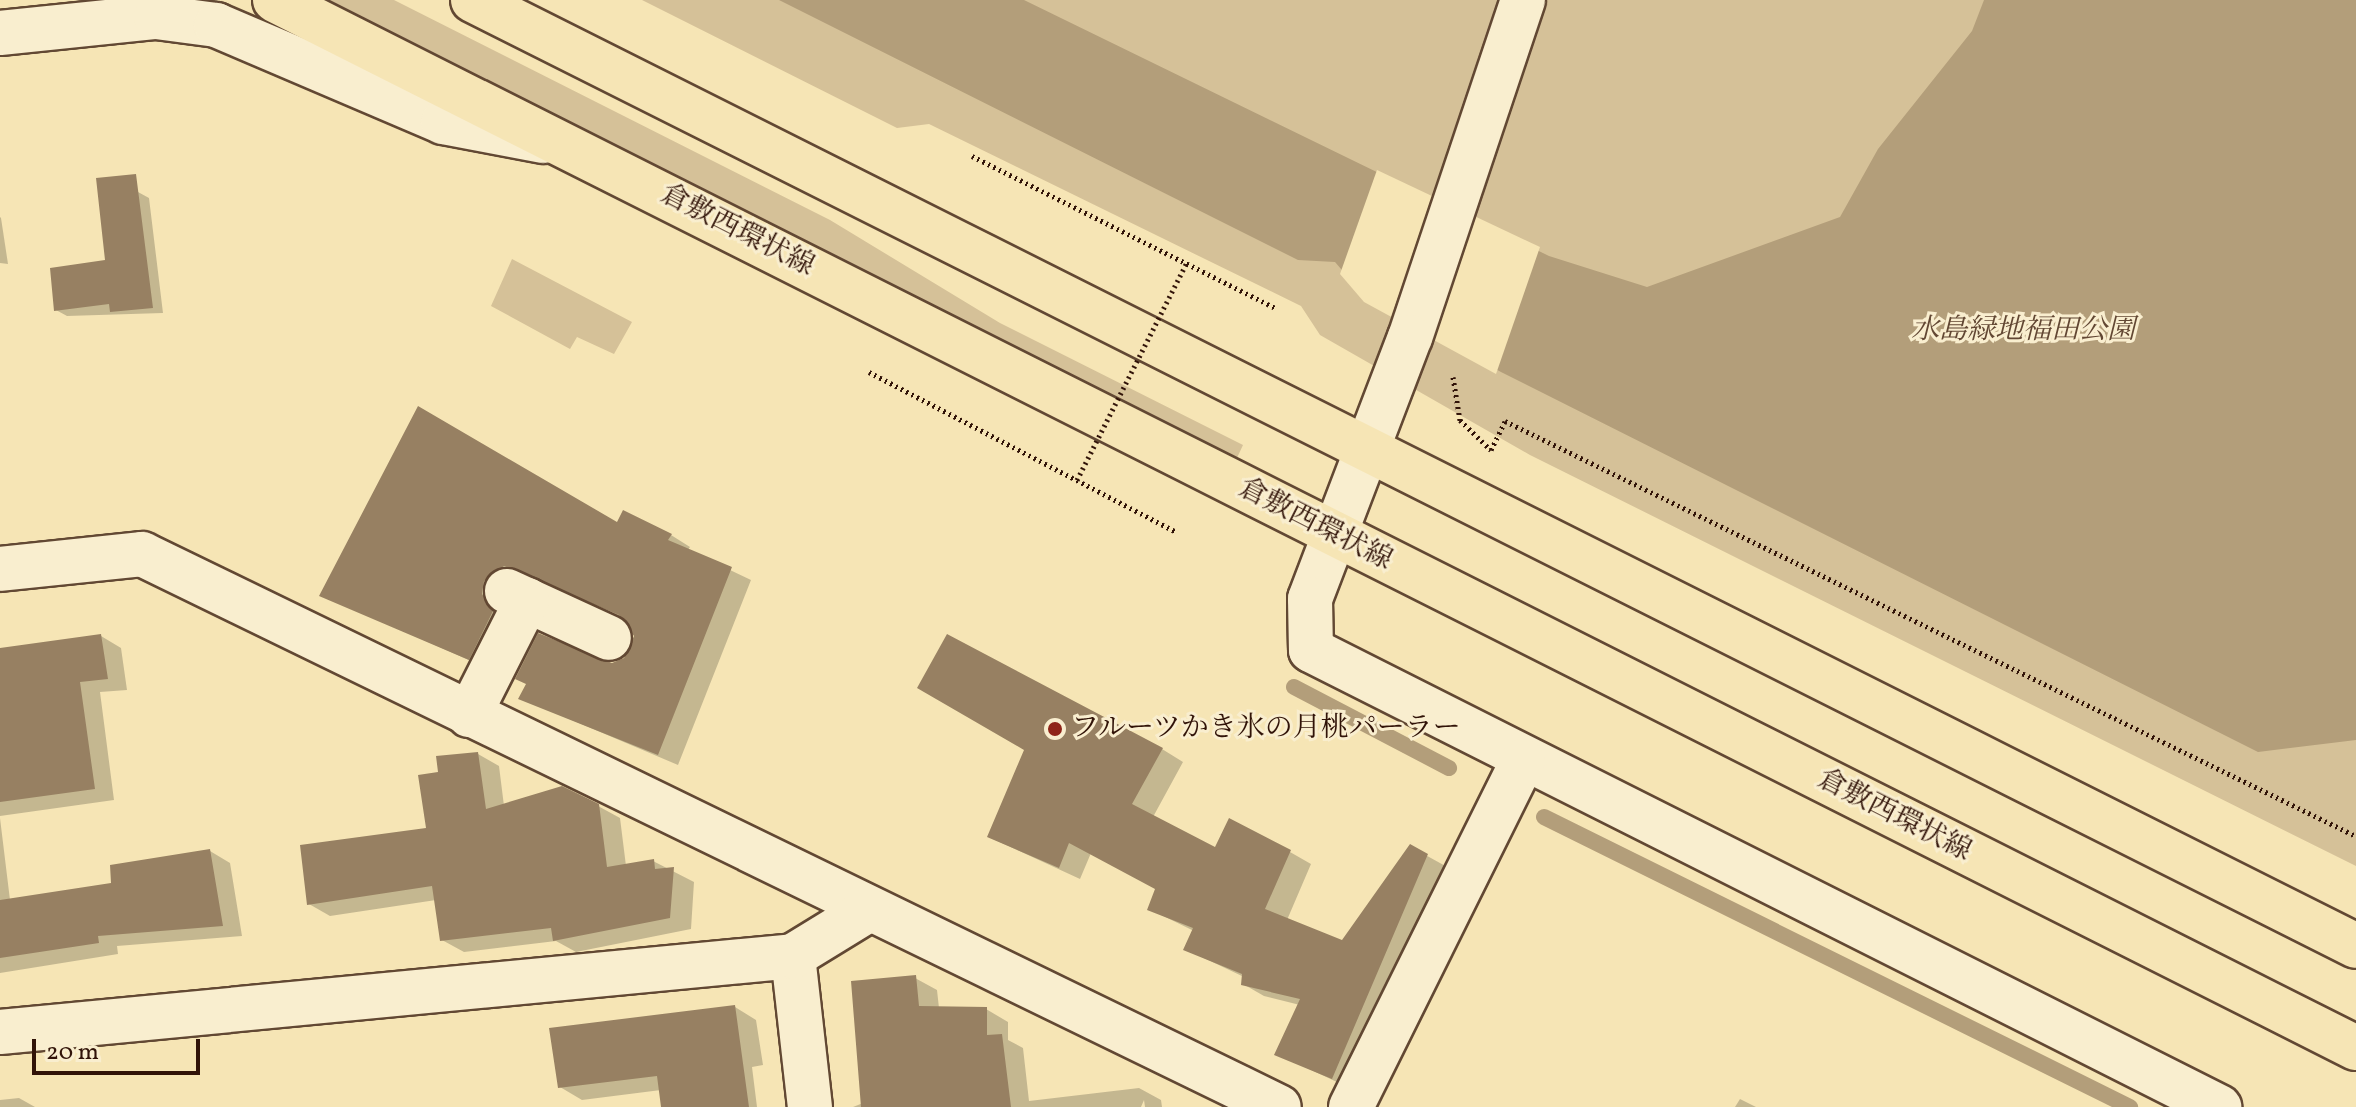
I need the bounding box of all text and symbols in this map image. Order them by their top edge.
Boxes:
street label: 倉敷西環状線 [655,178,819,284]
park label: 水島緑地福田公園 [1911,314,2135,348]
street label: 倉敷西環状線 [1233,472,1397,578]
place label: フルーツかき氷の月桃パーラー [1071,712,1463,746]
marker: フルーツかき氷の月桃パーラー [1046,720,1064,738]
street label: 倉敷西環状線 [1812,763,1976,869]
scale bar [36,1023,204,1073]
text: 20 m [46,1036,99,1070]

